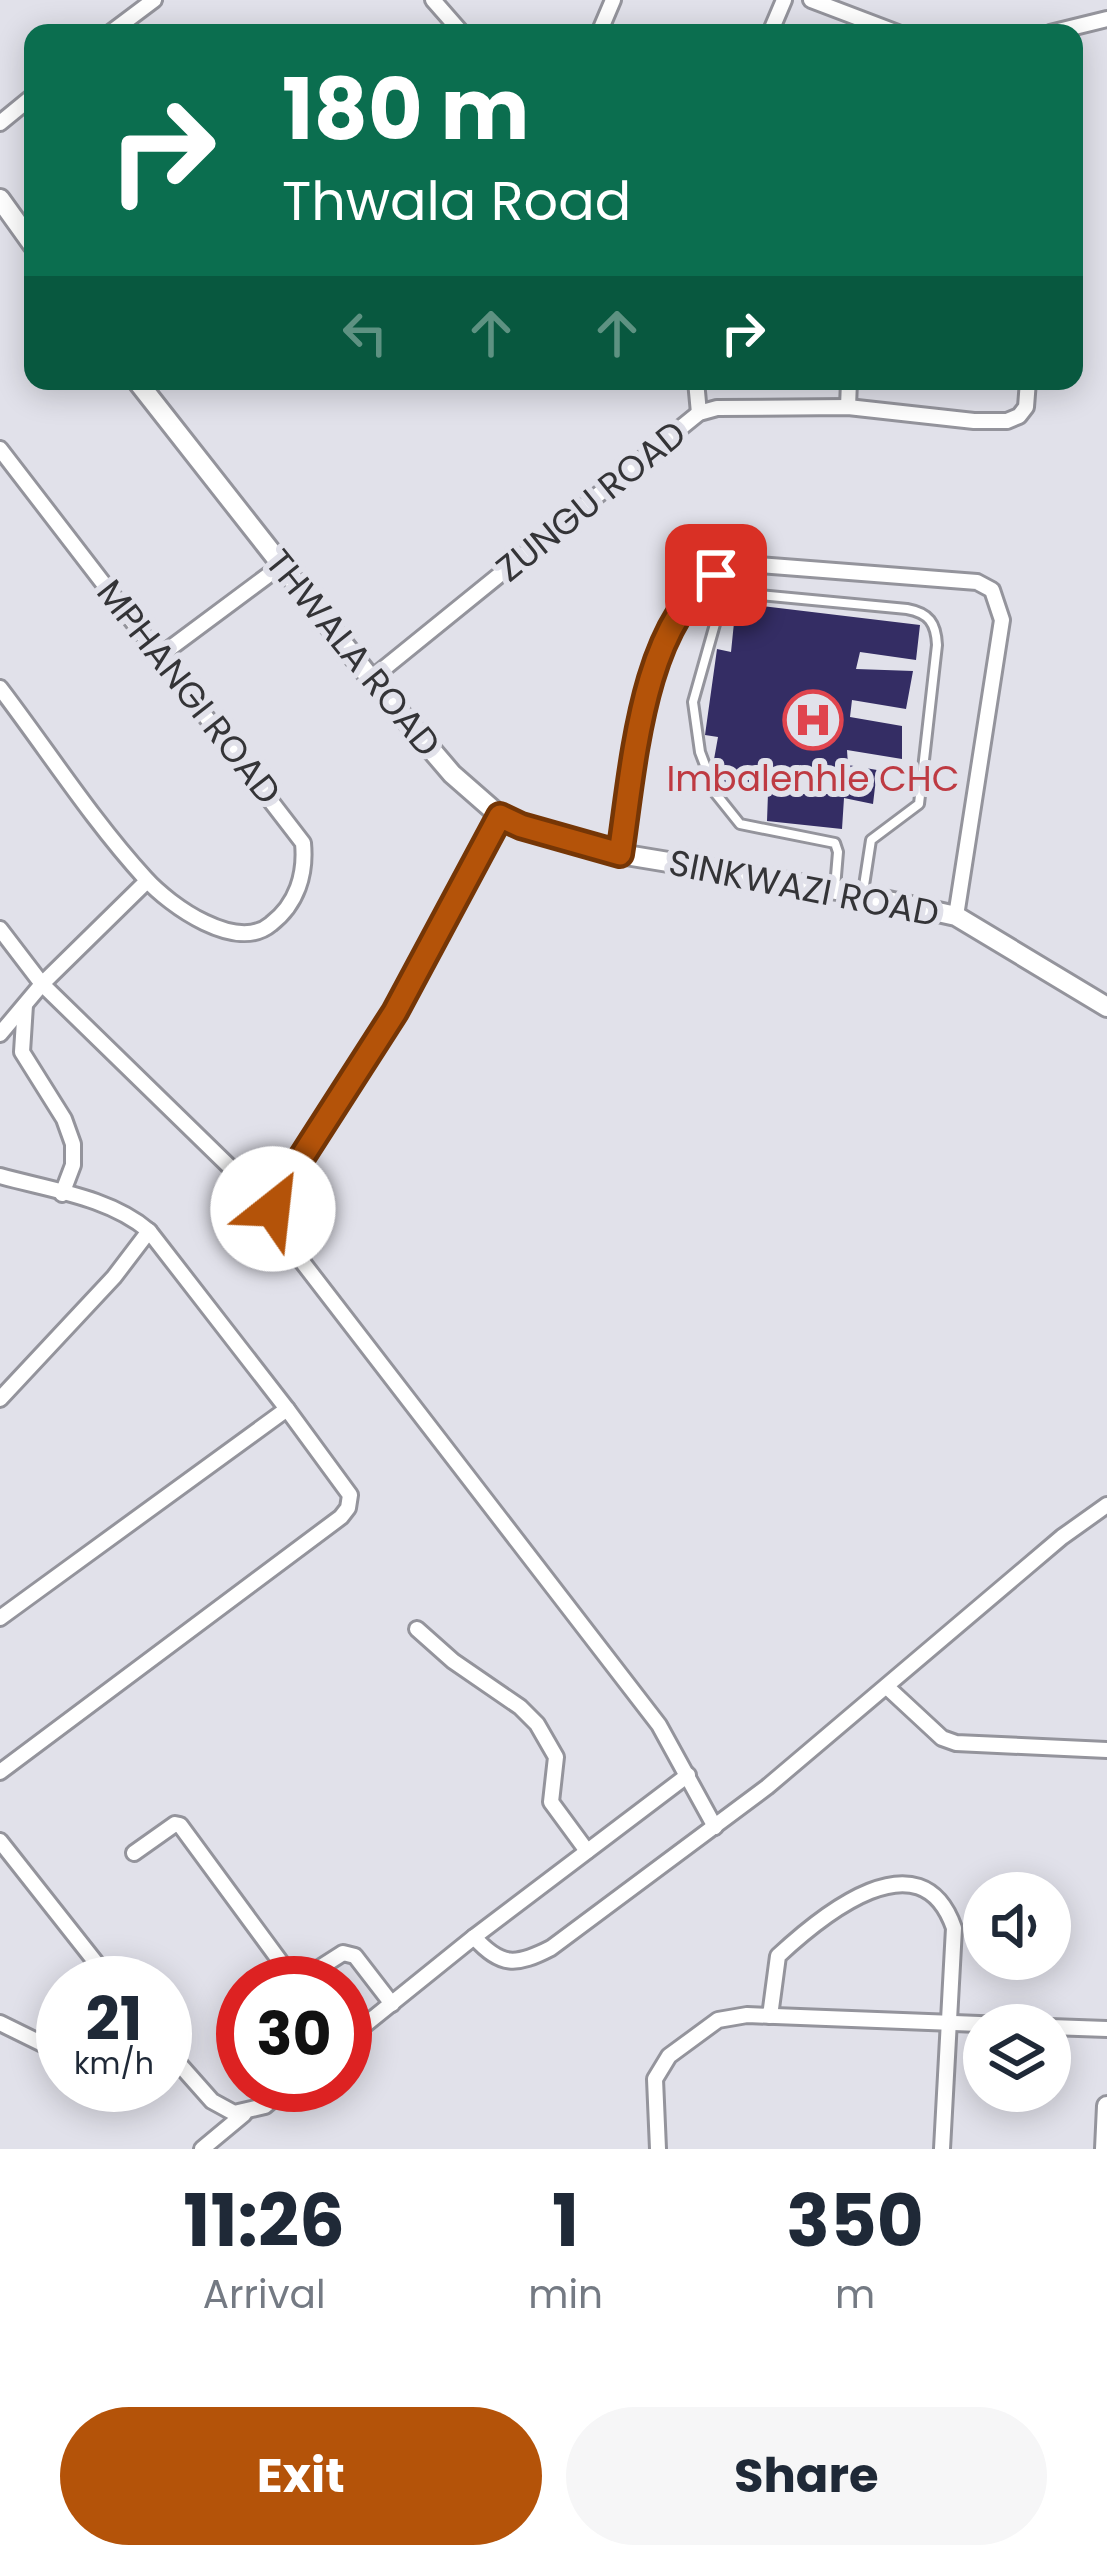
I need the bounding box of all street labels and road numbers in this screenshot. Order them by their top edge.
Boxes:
street label: ZUNGU ROAD [485,409,697,593]
street label: THWALA ROAD [254,539,452,767]
street label: MPHANGI ROAD [85,569,293,815]
street label: SINKWAZI ROAD [665,837,943,939]

